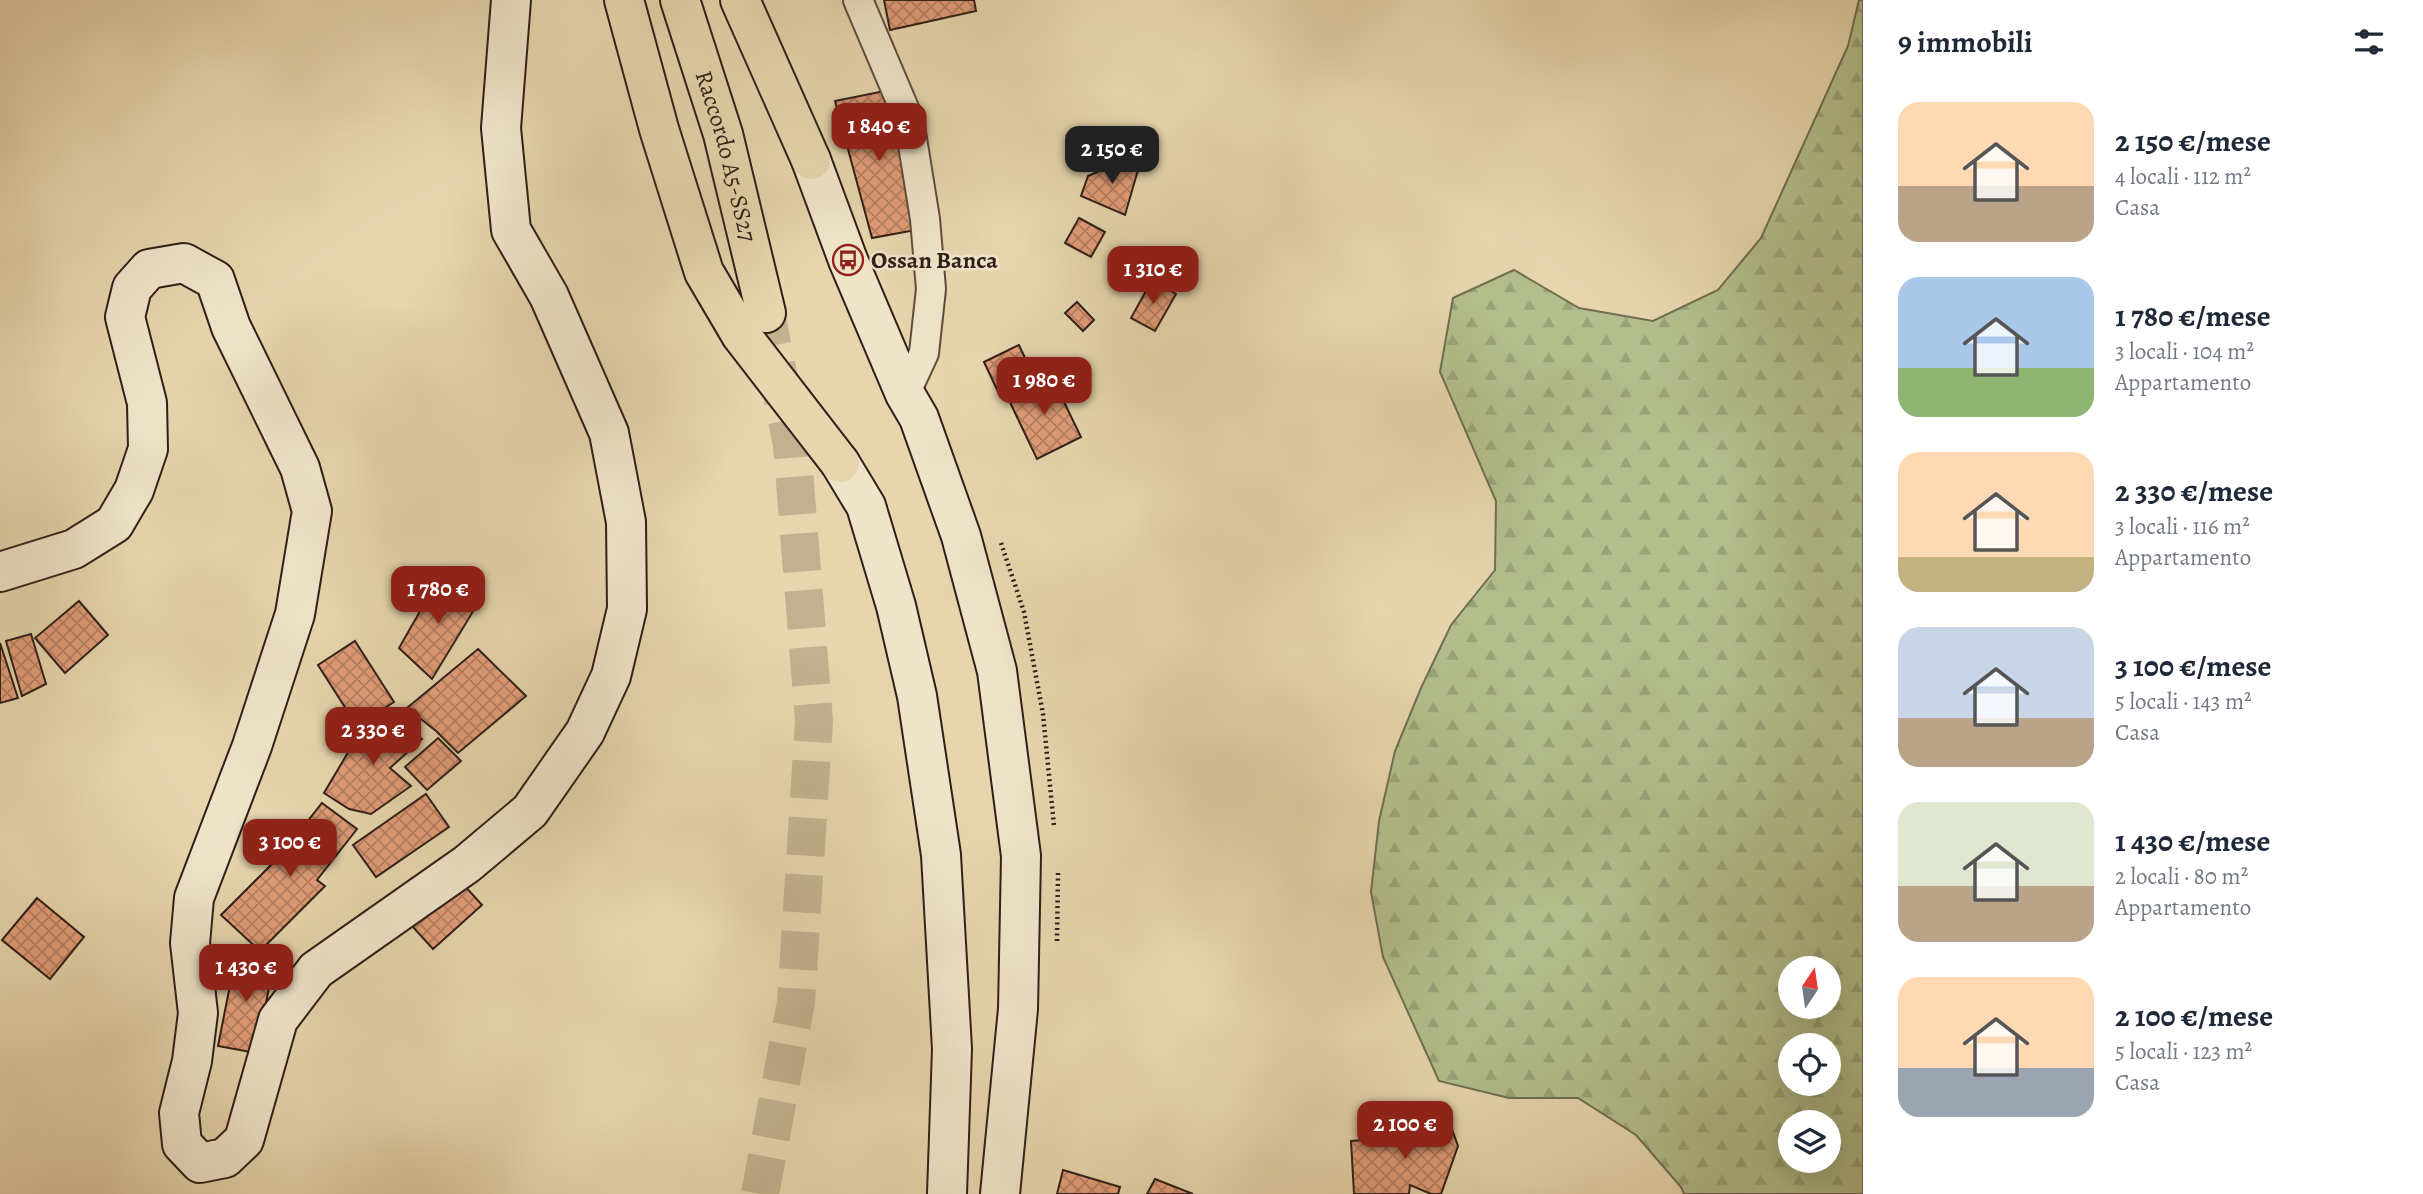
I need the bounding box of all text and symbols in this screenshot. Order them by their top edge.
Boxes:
text: 9 immobili [1898,22,2032,62]
icon: filters [2350,23,2388,61]
street label: Raccordo A5-SS27 [688,67,765,246]
pin: 1 840 € [814,104,944,163]
text: 1 840 € [848,110,910,141]
text: 2 150 €/mese [2115,121,2271,161]
pin: 2 150 € [1047,127,1177,186]
icon: home [1954,130,2038,214]
text: 2 150 € [1081,133,1143,164]
text: 4 locali · 112 m² [2115,161,2251,192]
text: Casa [2115,192,2160,223]
bus stop icon: Ossan Banca [831,243,865,277]
place label: Ossan Banca [871,244,998,276]
pin: 1 310 € [1088,246,1218,306]
text: 1 310 € [1123,253,1183,284]
text: 1 780 €/mese [2115,296,2271,336]
icon: home [1954,305,2038,389]
text: 3 locali · 104 m² [2115,336,2254,367]
pin: 1 980 € [979,358,1109,417]
text: 1 980 € [1013,364,1075,395]
text: Appartamento [2115,367,2251,398]
text: 2 330 €/mese [2115,471,2273,511]
icon: home [1954,480,2038,564]
text: 3 locali · 116 m² [2115,511,2250,542]
text: Appartamento [2115,542,2251,573]
pin: 1 780 € [373,566,503,626]
text: 1 780 € [407,573,469,604]
text: 3 100 €/mese [2115,646,2271,686]
icon: home [1954,655,2038,739]
text: 5 locali · 143 m² [2115,686,2252,717]
pin: 2 330 € [308,708,438,767]
text: 2 330 € [341,714,405,745]
text: Casa [2115,717,2160,748]
pin: 3 100 € [225,820,355,879]
text: 1 430 €/mese [2115,821,2270,861]
text: 3 100 € [259,826,321,857]
icon: home [1954,830,2038,914]
text: 2 locali · 80 m² [2115,861,2248,892]
text: Appartamento [2115,892,2251,923]
pin: 1 430 € [181,944,311,1004]
text: 1 430 € [215,951,277,982]
north arrow [1778,956,1841,1018]
map controls [1778,956,1841,1173]
text: 2 100 €/mese [2115,996,2273,1036]
icon: home [1954,1005,2038,1089]
button: locate [1778,1033,1841,1096]
text: 5 locali · 123 m² [2115,1036,2252,1067]
text: Casa [2115,1067,2160,1098]
pin: 2 100 € [1340,1102,1470,1161]
text: 2 100 € [1373,1108,1437,1139]
button: layers [1778,1110,1841,1173]

